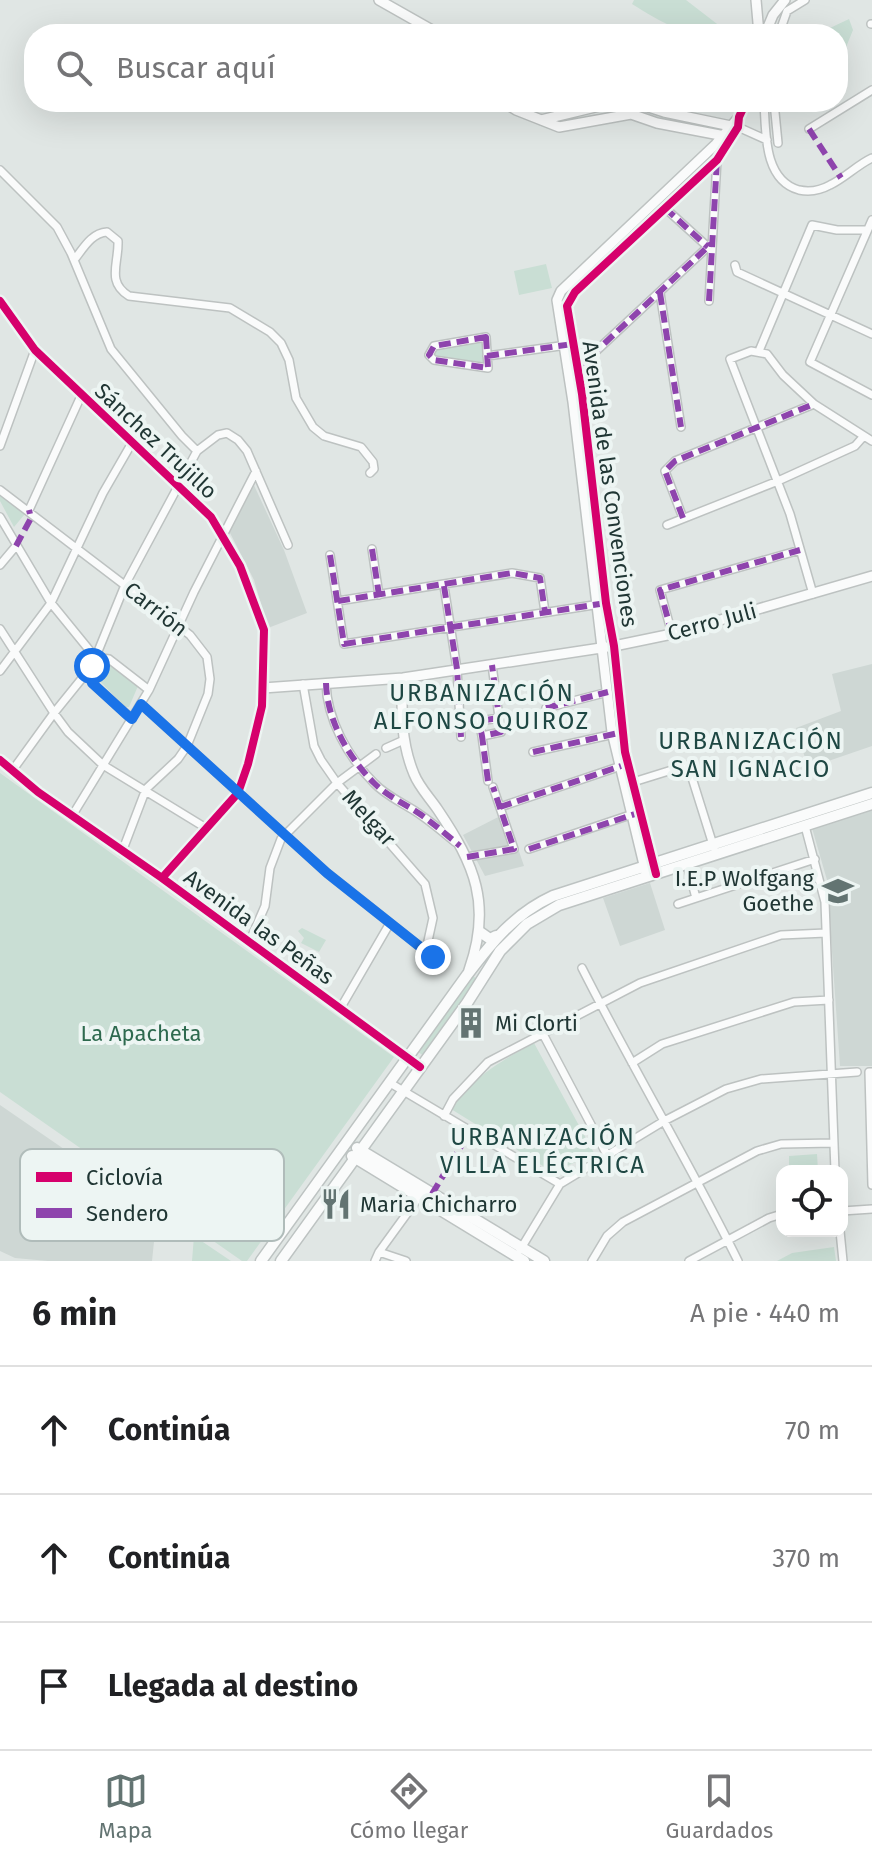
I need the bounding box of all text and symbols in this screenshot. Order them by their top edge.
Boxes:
search box [24,24,848,112]
icon: search [52,46,96,90]
text: Buscar aquí [116,50,276,86]
street label: Avenida de las Convenciones [577,339,643,629]
street label: Sánchez Trujillo [89,377,223,505]
street label: Carrión [119,576,193,642]
street label: Cerro Juli [665,597,759,647]
route start [74,648,110,684]
district label: URBANIZACIÓN ALFONSO QUIROZ [374,678,590,735]
district label: URBANIZACIÓN SAN IGNACIO [658,726,844,783]
street label: Melgar [337,784,402,852]
street label: Avenida las Peñas [179,864,339,990]
place label: I.E.P Wolfgang Goethe [675,865,815,917]
school or university icon: I.E.P Wolfgang Goethe [821,874,855,908]
route end [415,939,451,975]
building icon: Mi Clorti [454,1006,488,1040]
place label: Mi Clorti [495,1010,578,1037]
park label: La Apacheta [80,1020,202,1047]
district label: URBANIZACIÓN VILLA ELÉCTRICA [440,1122,646,1179]
legend [20,1149,284,1241]
text: Ciclovía [86,1164,163,1191]
map controls [776,1165,848,1237]
button: locate [776,1165,848,1237]
restaurant icon: Maria Chicharro [319,1187,353,1221]
place label: Maria Chicharro [360,1191,517,1218]
text: Sendero [86,1200,169,1227]
text: 6 min [32,1293,117,1334]
text: A pie · 440 m [690,1298,840,1329]
icon: ahead [32,1408,76,1452]
text: Continúa [108,1412,230,1448]
text: 70 m [785,1415,840,1446]
icon: ahead [32,1536,76,1580]
text: Continúa [108,1540,230,1576]
text: 370 m [772,1543,840,1574]
icon: arrive [32,1664,76,1708]
text: Llegada al destino [108,1668,358,1704]
tab: Mapa [99,1769,153,1844]
tab: Cómo llegar [350,1769,468,1844]
tab: Guardados [665,1769,773,1844]

